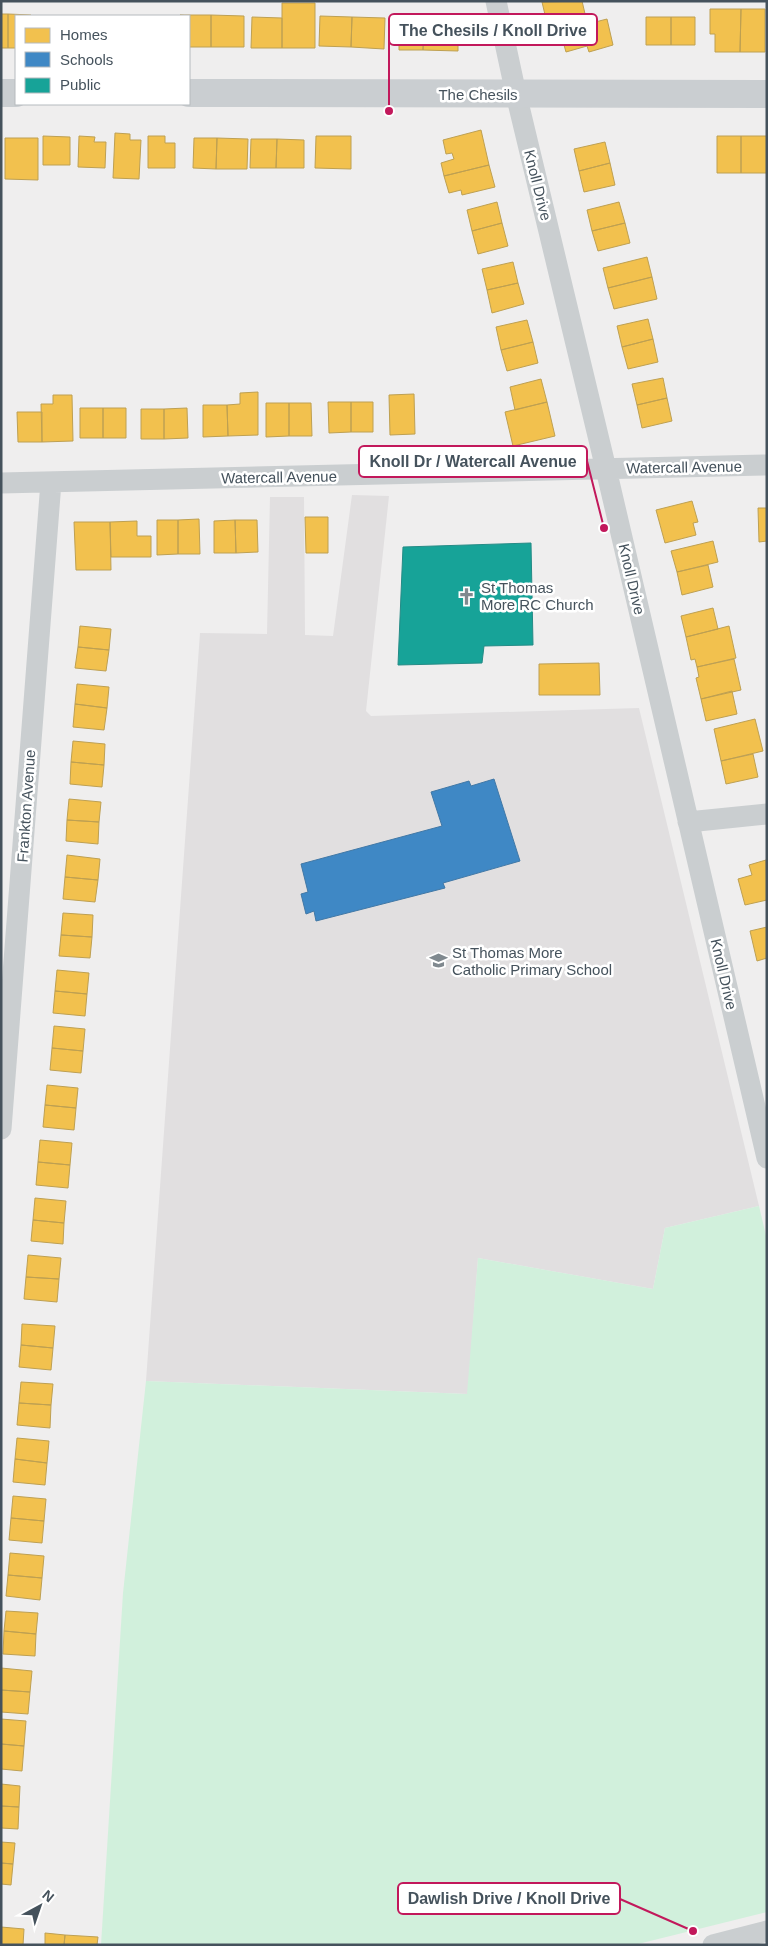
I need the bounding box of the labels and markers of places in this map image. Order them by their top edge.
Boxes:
callout: The Chesils / Knoll Drive [389,14,597,45]
callout: Knoll Dr / Watercall Avenue [359,446,587,477]
place label: St Thomas More RC Church [481,579,594,613]
church icon: St Thomas More RC Church [457,586,477,606]
place label: St Thomas More Catholic Primary School [452,944,612,978]
school or university icon: St Thomas More Catholic Primary School [428,951,448,971]
callout: Dawlish Drive / Knoll Drive [398,1883,620,1914]

